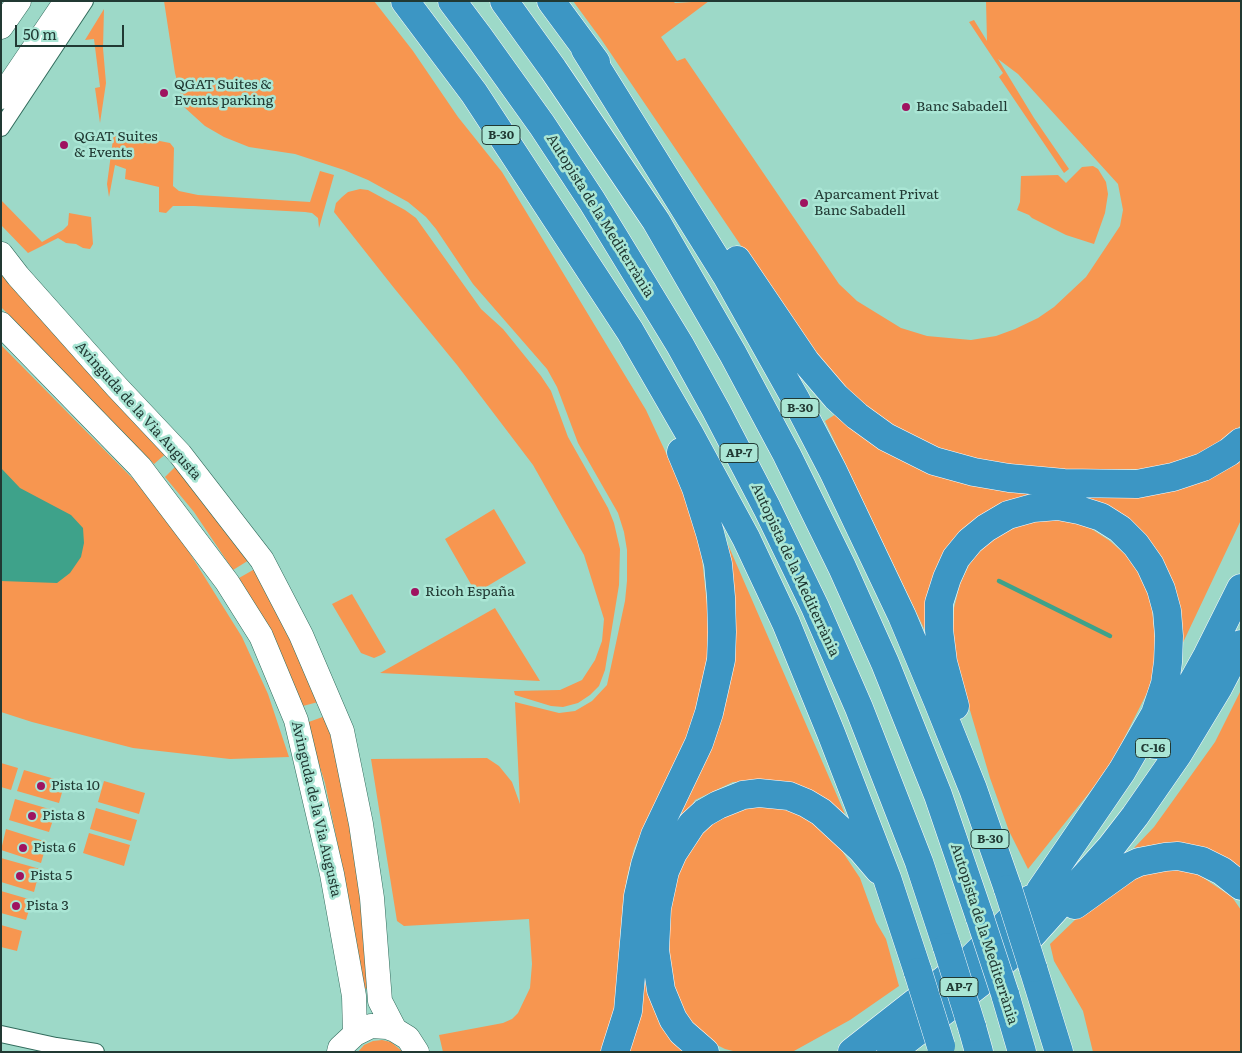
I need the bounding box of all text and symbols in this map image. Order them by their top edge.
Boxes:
scale bar [18,15,126,47]
text: 50 m [23,22,57,45]
place label: QGAT Suites & Events parking [174,77,274,110]
marker: QGAT Suites & Events parking [158,87,170,99]
place label: Banc Sabadell [916,99,1008,115]
marker: Banc Sabadell [900,101,912,113]
road number: B-30 [482,126,520,144]
place label: QGAT Suites & Events [74,129,158,162]
street label: Autopista de la Mediterrània [543,131,657,301]
marker: QGAT Suites & Events [58,139,70,151]
place label: Aparcament Privat Banc Sabadell [814,187,939,220]
marker: Aparcament Privat Banc Sabadell [798,197,810,209]
street label: Avinguda de la Via Augusta [72,338,204,484]
road number: B-30 [781,398,819,418]
road number: AP-7 [720,443,758,462]
street label: Autopista de la Mediterrània [747,481,843,659]
place label: Ricoh España [425,584,515,600]
marker: Ricoh España [409,586,421,598]
street label: Avinguda de la Via Augusta [288,719,344,899]
road number: C-16 [1136,738,1170,758]
place label: Pista 10 [51,778,100,794]
marker: Pista 10 [35,780,47,792]
place label: Pista 8 [42,808,85,824]
marker: Pista 8 [26,810,38,822]
road number: B-30 [971,830,1009,849]
place label: Pista 6 [33,840,76,856]
street label: Autopista de la Mediterrània [947,841,1021,1027]
marker: Pista 6 [17,842,29,854]
place label: Pista 5 [30,868,72,884]
marker: Pista 5 [14,870,26,882]
place label: Pista 3 [26,898,69,914]
marker: Pista 3 [10,900,22,912]
road number: AP-7 [940,978,978,996]

